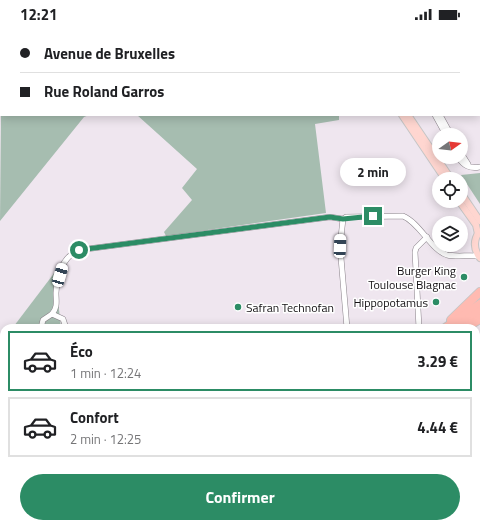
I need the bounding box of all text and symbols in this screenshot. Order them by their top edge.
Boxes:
text: 12:21 [20,3,57,26]
text: Avenue de Bruxelles [44,42,175,65]
text: Rue Roland Garros [44,80,164,103]
north arrow [432,128,468,164]
map controls [432,128,468,252]
callout: 2 min [340,158,406,186]
text: 2 min [357,162,389,182]
button: locate [432,172,468,208]
route end [364,207,382,225]
button: layers [432,216,468,252]
car [334,234,346,258]
route start [70,241,88,259]
place label: Burger King Toulouse Blagnac [368,261,456,294]
car [51,262,69,288]
marker: Burger King Toulouse Blagnac [459,272,469,282]
place label: Hippopotamus [353,293,428,312]
marker: Hippopotamus [431,297,441,307]
place label: Safran Technofan [246,298,334,317]
marker: Safran Technofan [233,302,243,312]
text: Éco [70,340,93,363]
icon: car [22,343,58,379]
text: 3.29 € [417,350,458,373]
text: 1 min · 12:24 [70,363,141,383]
text: Confort [70,406,119,429]
icon: car [22,409,58,445]
text: 4.44 € [417,416,458,439]
text: 2 min · 12:25 [70,429,141,449]
button: Confirmer [20,474,460,520]

